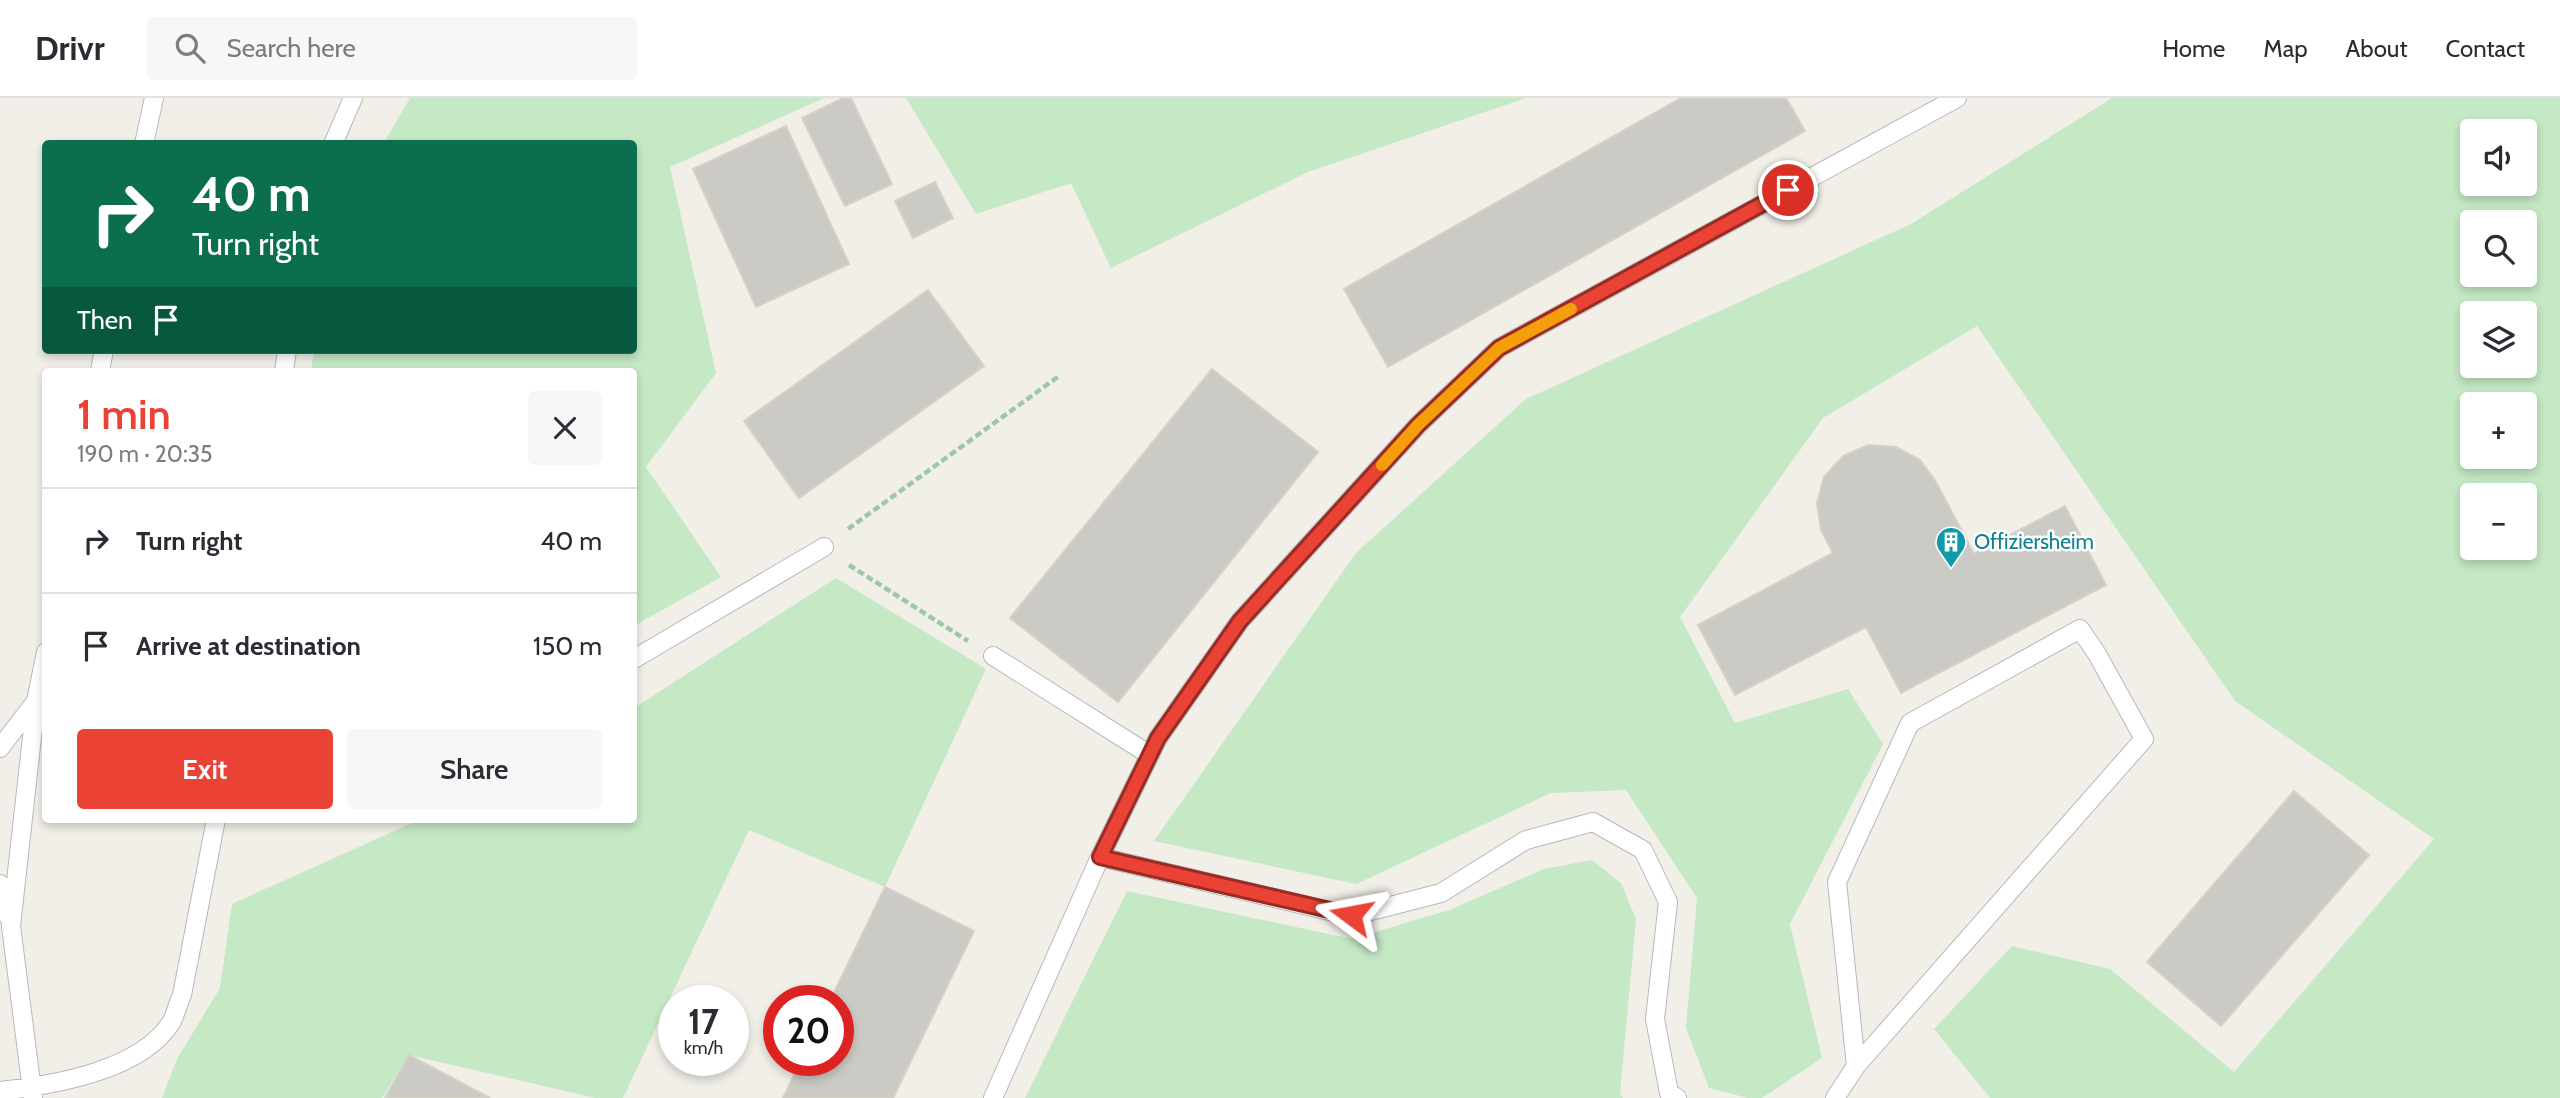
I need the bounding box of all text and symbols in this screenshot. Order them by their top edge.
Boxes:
search box [147,17,637,80]
text: Drivr [35,28,105,68]
icon: search [171,29,209,67]
text: Search here [227,32,356,64]
text: Home [2162,34,2225,63]
text: Map [2263,34,2308,63]
text: About [2346,34,2408,63]
text: Contact [2446,34,2525,63]
map controls [2460,119,2537,560]
button: sound [2460,119,2537,196]
pin [1758,160,1818,220]
text: 40 m [192,164,311,223]
icon: right [77,168,168,259]
icon: arrive [1769,171,1807,209]
button: search [2460,210,2537,287]
text: Turn right [192,224,319,263]
icon: arrive [147,301,185,339]
button: layers [2460,301,2537,378]
text: Then [77,304,133,336]
text: 1 min [77,388,171,440]
button: close [528,391,602,465]
button: + [2460,392,2537,469]
text: 190 m · 20:35 [77,440,213,468]
button: − [2460,483,2537,560]
icon: right [77,522,115,560]
text: Turn right [136,525,242,557]
text: 40 m [540,525,602,557]
building icon: Offiziersheim [1934,525,1968,569]
place label: Offiziersheim [1974,529,2094,554]
icon: arrive [77,627,115,665]
text: Arrive at destination [136,630,361,662]
text: 150 m [533,630,602,662]
button: Exit [77,729,333,809]
button: Share [347,729,602,809]
position arrow [1314,878,1388,952]
speed limit sign: 20 [763,985,854,1076]
text: 17 [688,1000,719,1043]
text: km/h [684,1037,723,1059]

